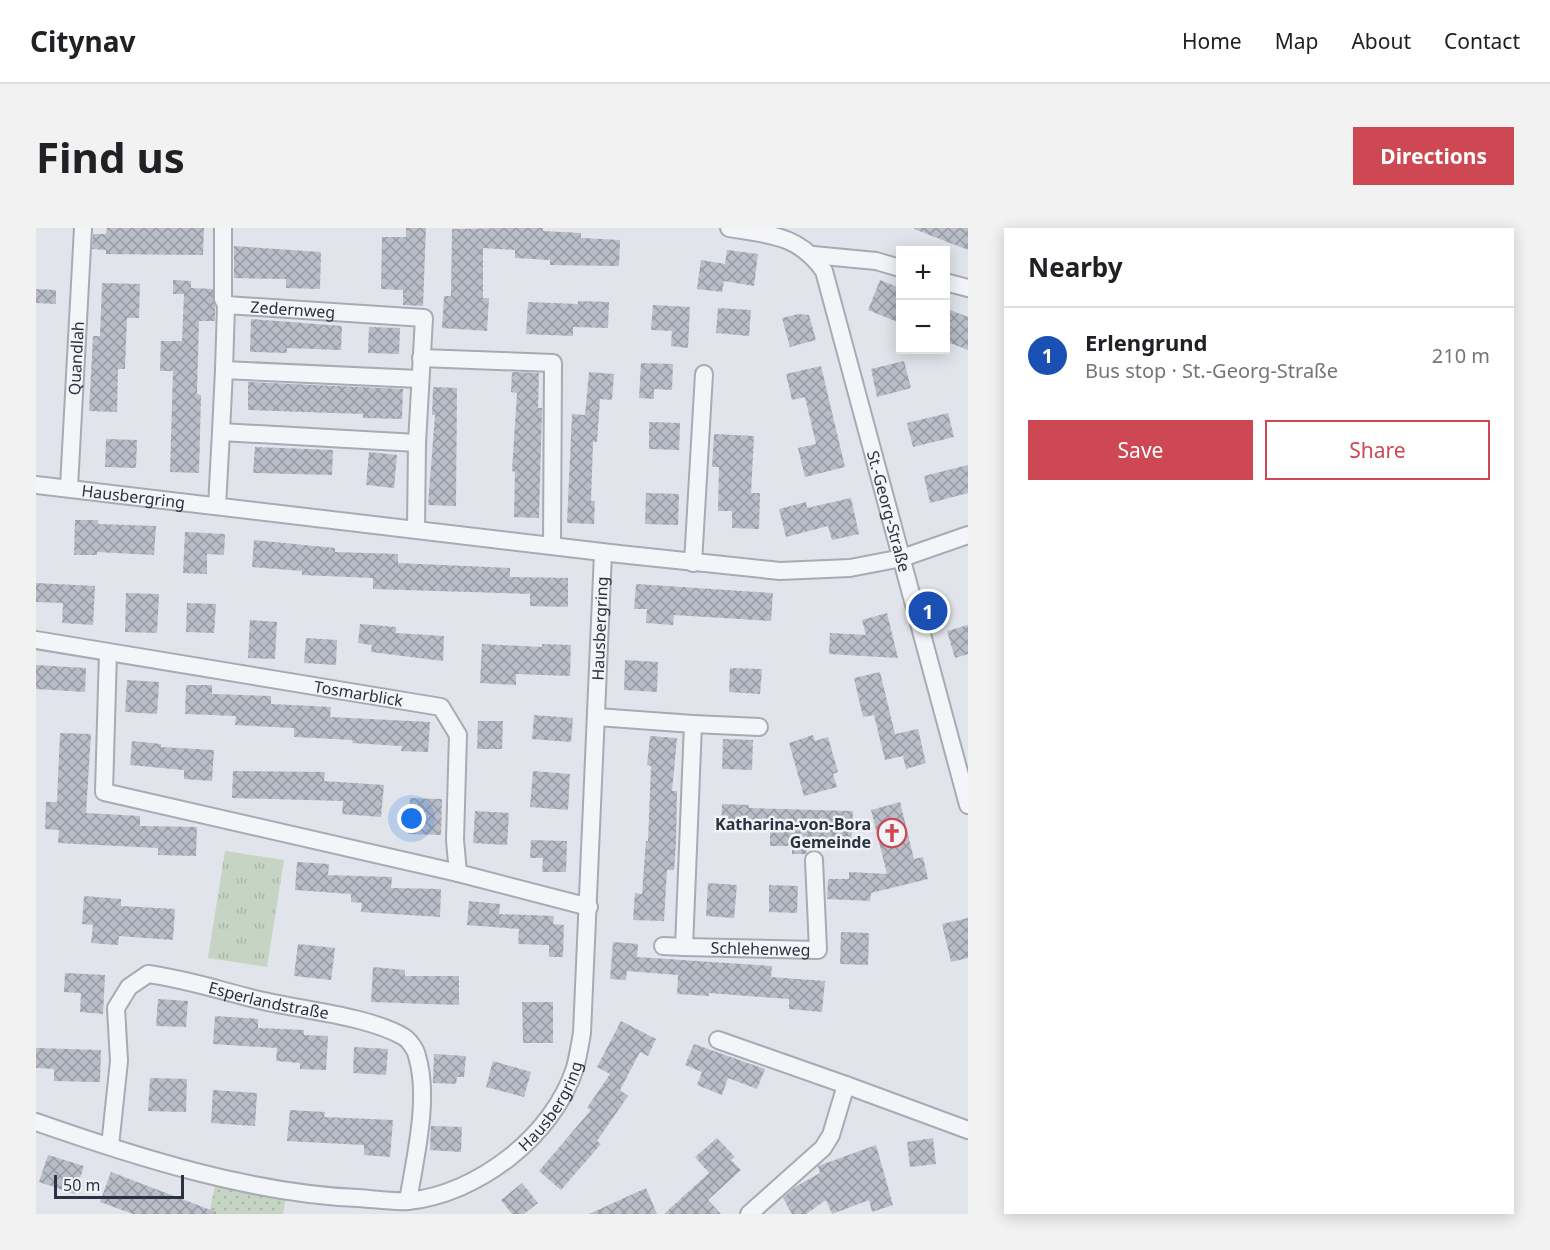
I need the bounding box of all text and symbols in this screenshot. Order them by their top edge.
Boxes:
text: Citynav [30,22,135,60]
text: Home [1182,27,1242,55]
text: Map [1275,27,1318,55]
text: About [1351,27,1411,55]
text: Contact [1444,27,1520,55]
button: Directions [1353,127,1514,185]
text: Find us [36,128,185,185]
map controls [896,246,950,354]
button: + [896,246,950,300]
text: Nearby [1028,249,1123,285]
street label: Zedernweg [250,296,336,323]
button: − [896,300,950,354]
street label: Quandlah [63,321,89,396]
text: Erlengrund [1085,327,1207,357]
text: 1 [1042,342,1053,369]
text: 210 m [1432,342,1490,369]
text: Bus stop · St.-Georg-Straße [1085,357,1338,384]
button: Save [1028,420,1253,480]
button: Share [1265,420,1490,480]
street label: St.-Georg-Straße [862,448,916,574]
street label: Hausbergring [80,479,186,514]
street label: Hausbergring [586,576,613,681]
pin: 1 [908,588,948,634]
street label: Tosmarblick [312,675,405,712]
your location [397,804,426,833]
place label: Katharina-von-Bora Gemeinde [715,813,871,853]
church icon: Katharina-von-Bora Gemeinde [876,817,908,849]
street label: Schlehenweg [710,937,811,961]
street label: Esperlandstraße [206,976,331,1024]
street label: Hausbergring [513,1059,587,1156]
scale bar [54,1172,184,1200]
text: 50 m [63,1174,100,1196]

